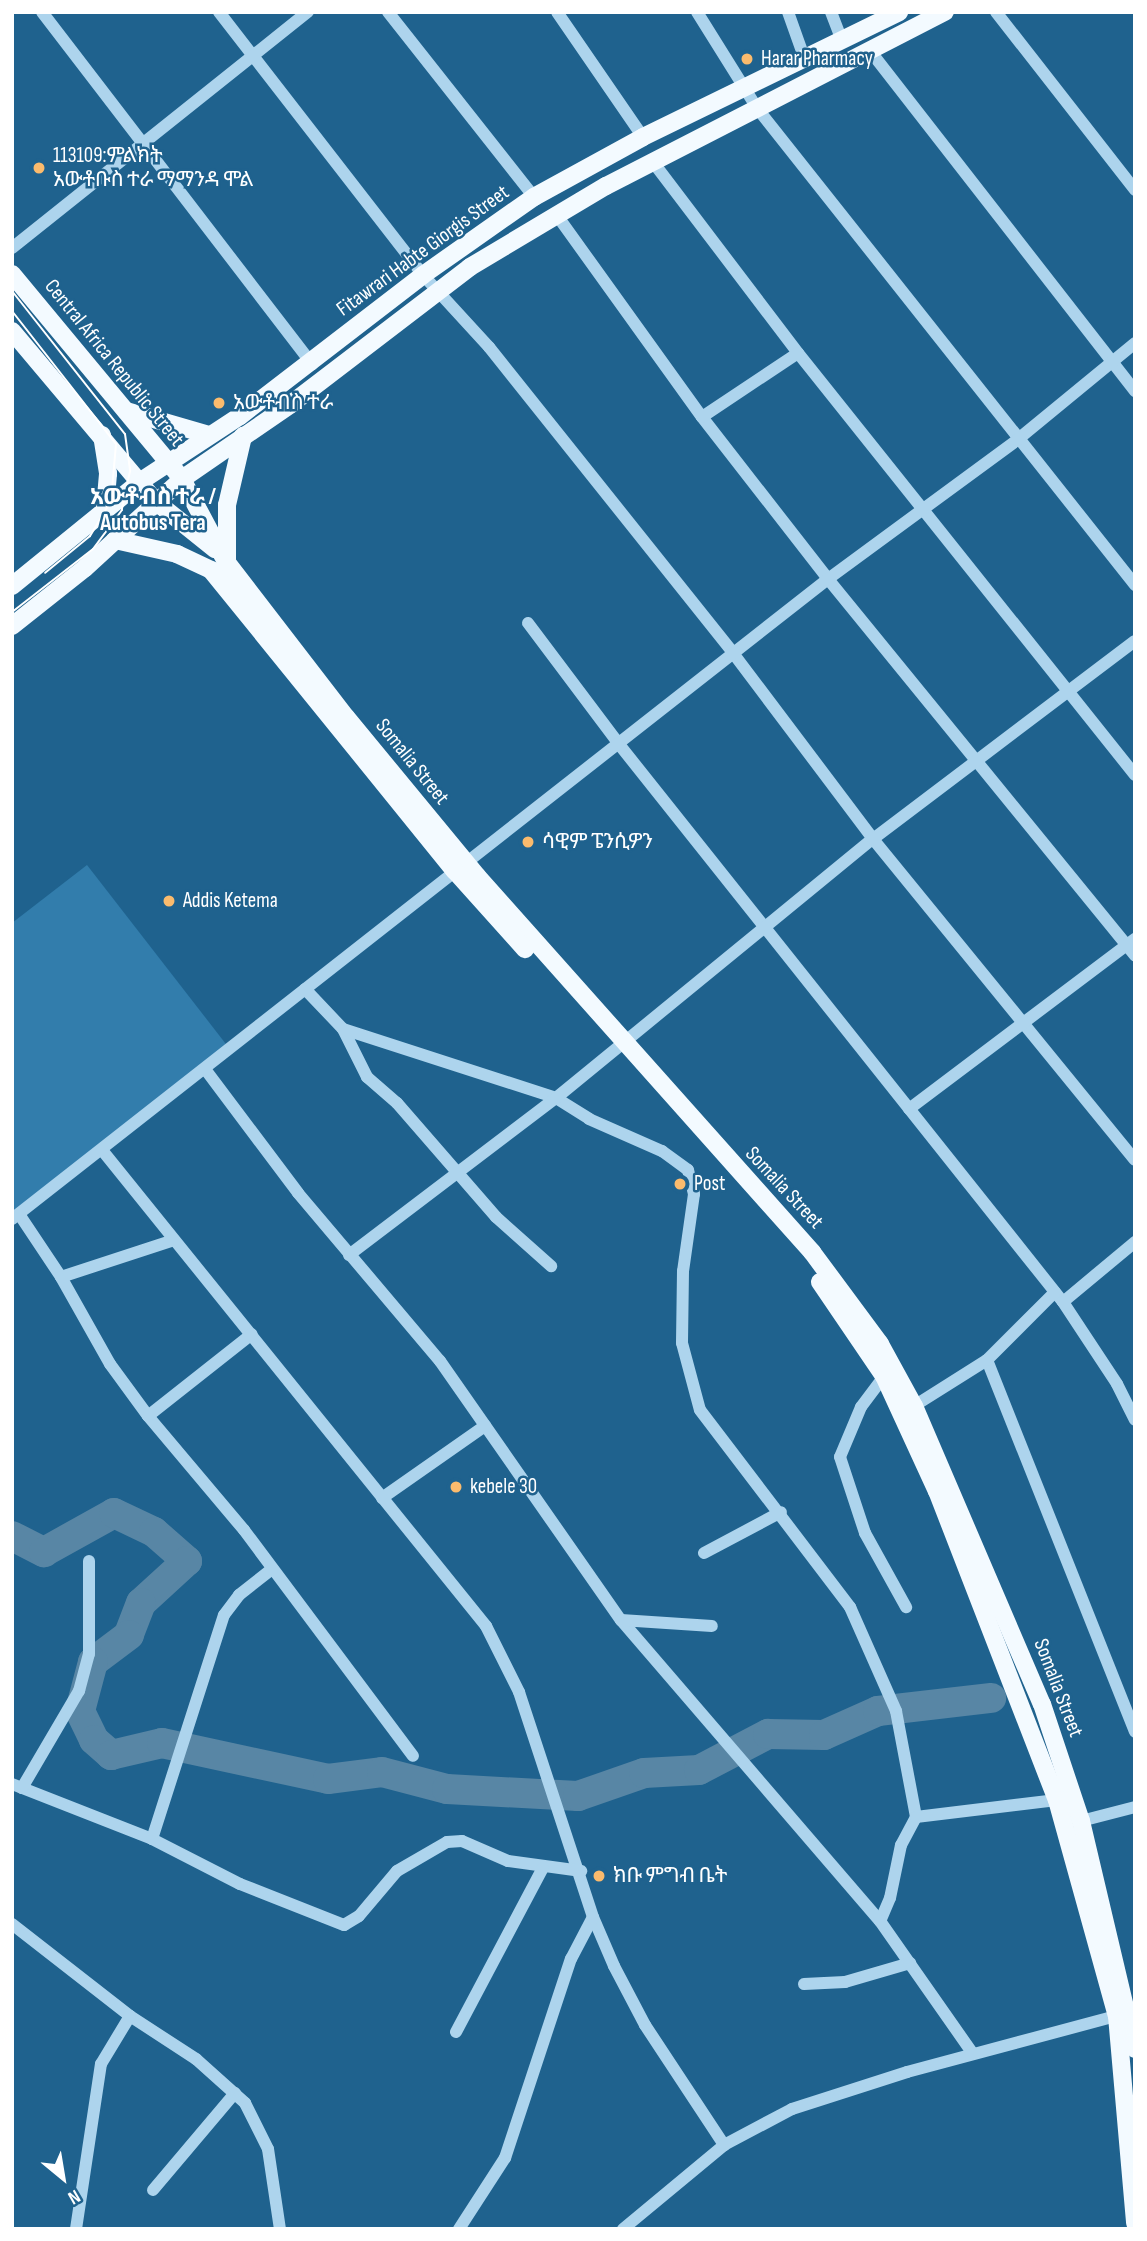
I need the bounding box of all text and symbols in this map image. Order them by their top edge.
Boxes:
place label: Harar Pharmacy [761,46,873,72]
marker: Harar Pharmacy [739,51,755,67]
place label: 113109:ምልክት አውቶቡስ ተራ ማማንዳ ሞል [53,143,253,193]
marker: 113109:ምልክት አውቶቡስ ተራ ማማንዳ ሞል [31,160,47,176]
street label: Fitawrari Habte Giorgis Street [332,180,514,322]
street label: Central Africa Republic Street [39,274,189,452]
place label: አውቶብስ ተራ [233,390,334,416]
marker: አውቶብስ ተራ [211,395,227,411]
district label: አውቶብስ ተራ / Autobus Tera [90,483,216,537]
street label: Somalia Street [370,714,454,810]
place label: ሳዊም ፔንሲዎን [542,829,653,855]
marker: ሳዊም ፔንሲዎን [520,834,536,850]
place label: Addis Ketema [183,888,278,914]
marker: Addis Ketema [161,893,177,909]
street label: Somalia Street [740,1142,828,1234]
place label: Post [694,1171,726,1197]
marker: Post [672,1176,688,1192]
place label: kebele 30 [470,1474,537,1500]
marker: kebele 30 [448,1479,464,1495]
street label: Somalia Street [1028,1635,1088,1741]
place label: ክቡ ምግብ ቤት [613,1863,727,1889]
marker: ክቡ ምግብ ቤት [591,1868,607,1884]
north arrow [28,2143,98,2213]
text: N [64,2184,84,2209]

